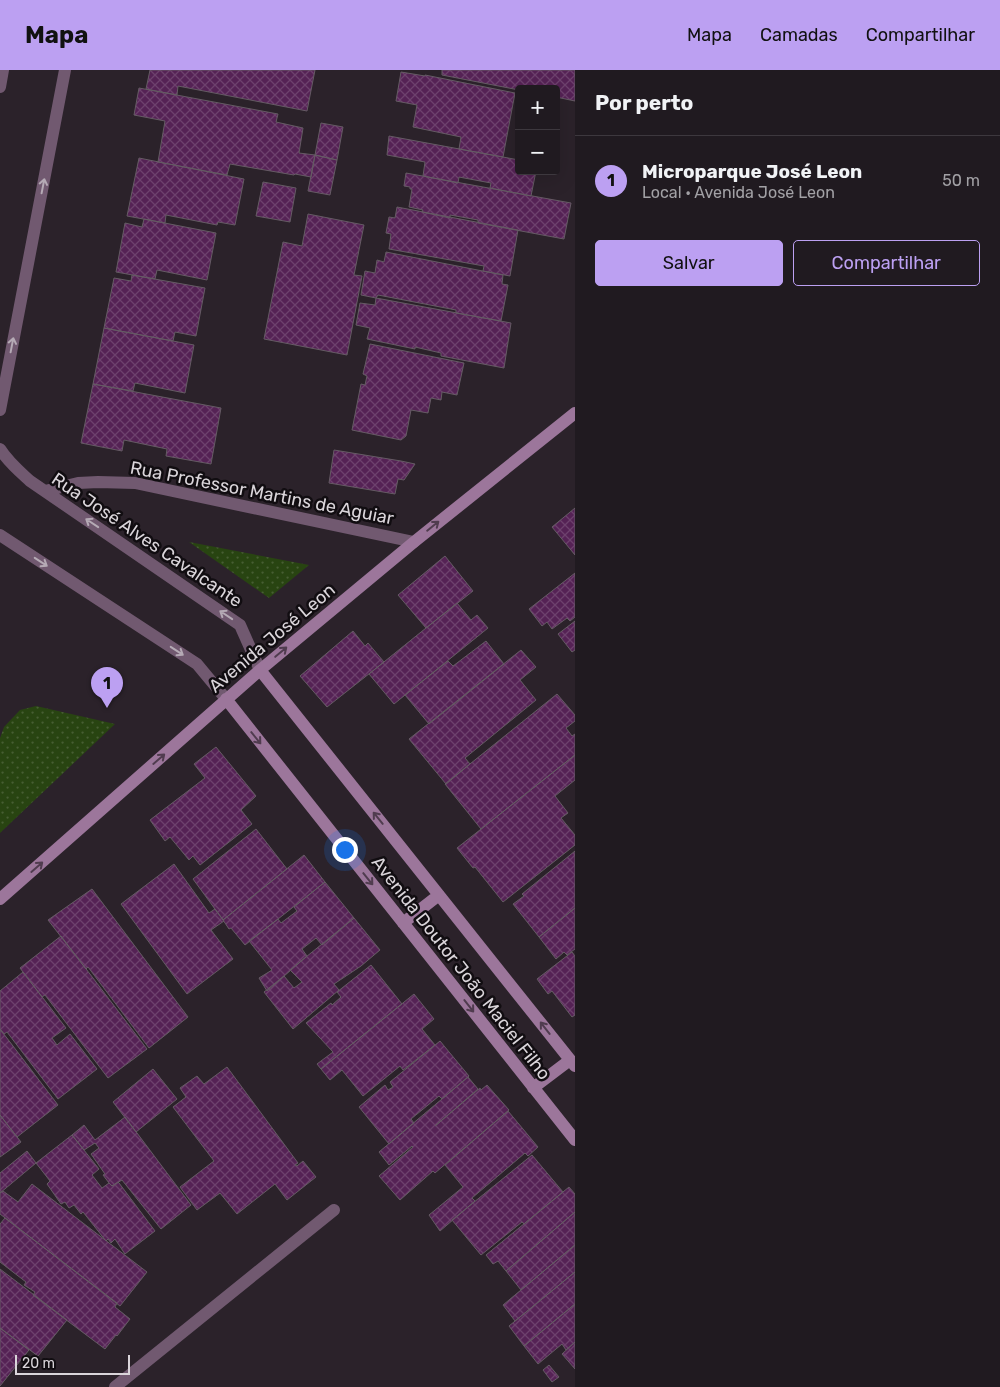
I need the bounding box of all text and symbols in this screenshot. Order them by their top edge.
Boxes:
text: Mapa [25,21,88,49]
text: Mapa [687,24,732,46]
text: Camadas [760,24,838,46]
text: Compartilhar [866,24,975,46]
map controls [515,85,560,175]
button: + [515,85,560,130]
text: Por perto [595,90,693,115]
button: − [515,130,560,175]
text: Microparque José Leon [642,160,862,183]
text: 1 [607,171,615,190]
text: 50 m [942,171,980,190]
one-way arrow [38,178,48,194]
text: Local · Avenida José Leon [642,183,835,202]
button: Salvar [595,240,783,286]
button: Compartilhar [793,240,980,286]
one-way arrow [8,338,18,354]
street label: Rua Professor Martins de Aguiar [128,457,396,529]
street label: Rua José Alves Cavalcante [48,468,246,612]
one-way arrow [85,518,99,528]
one-way arrow [426,521,439,532]
one-way arrow [34,557,48,567]
street label: Avenida José Leon [204,579,340,697]
one-way arrow [220,610,234,620]
one-way arrow [170,646,184,656]
one-way arrow [274,647,287,658]
pin: 1 [91,667,123,708]
one-way arrow [251,731,262,744]
one-way arrow [152,753,165,765]
one-way arrow [373,812,384,825]
your location [332,837,358,863]
street label: Avenida Doutor João Maciel Filho [367,852,555,1084]
one-way arrow [30,861,43,872]
one-way arrow [363,872,374,885]
one-way arrow [464,999,474,1013]
one-way arrow [539,1022,550,1035]
scale bar [15,1352,130,1375]
text: 20 m [22,1355,55,1372]

